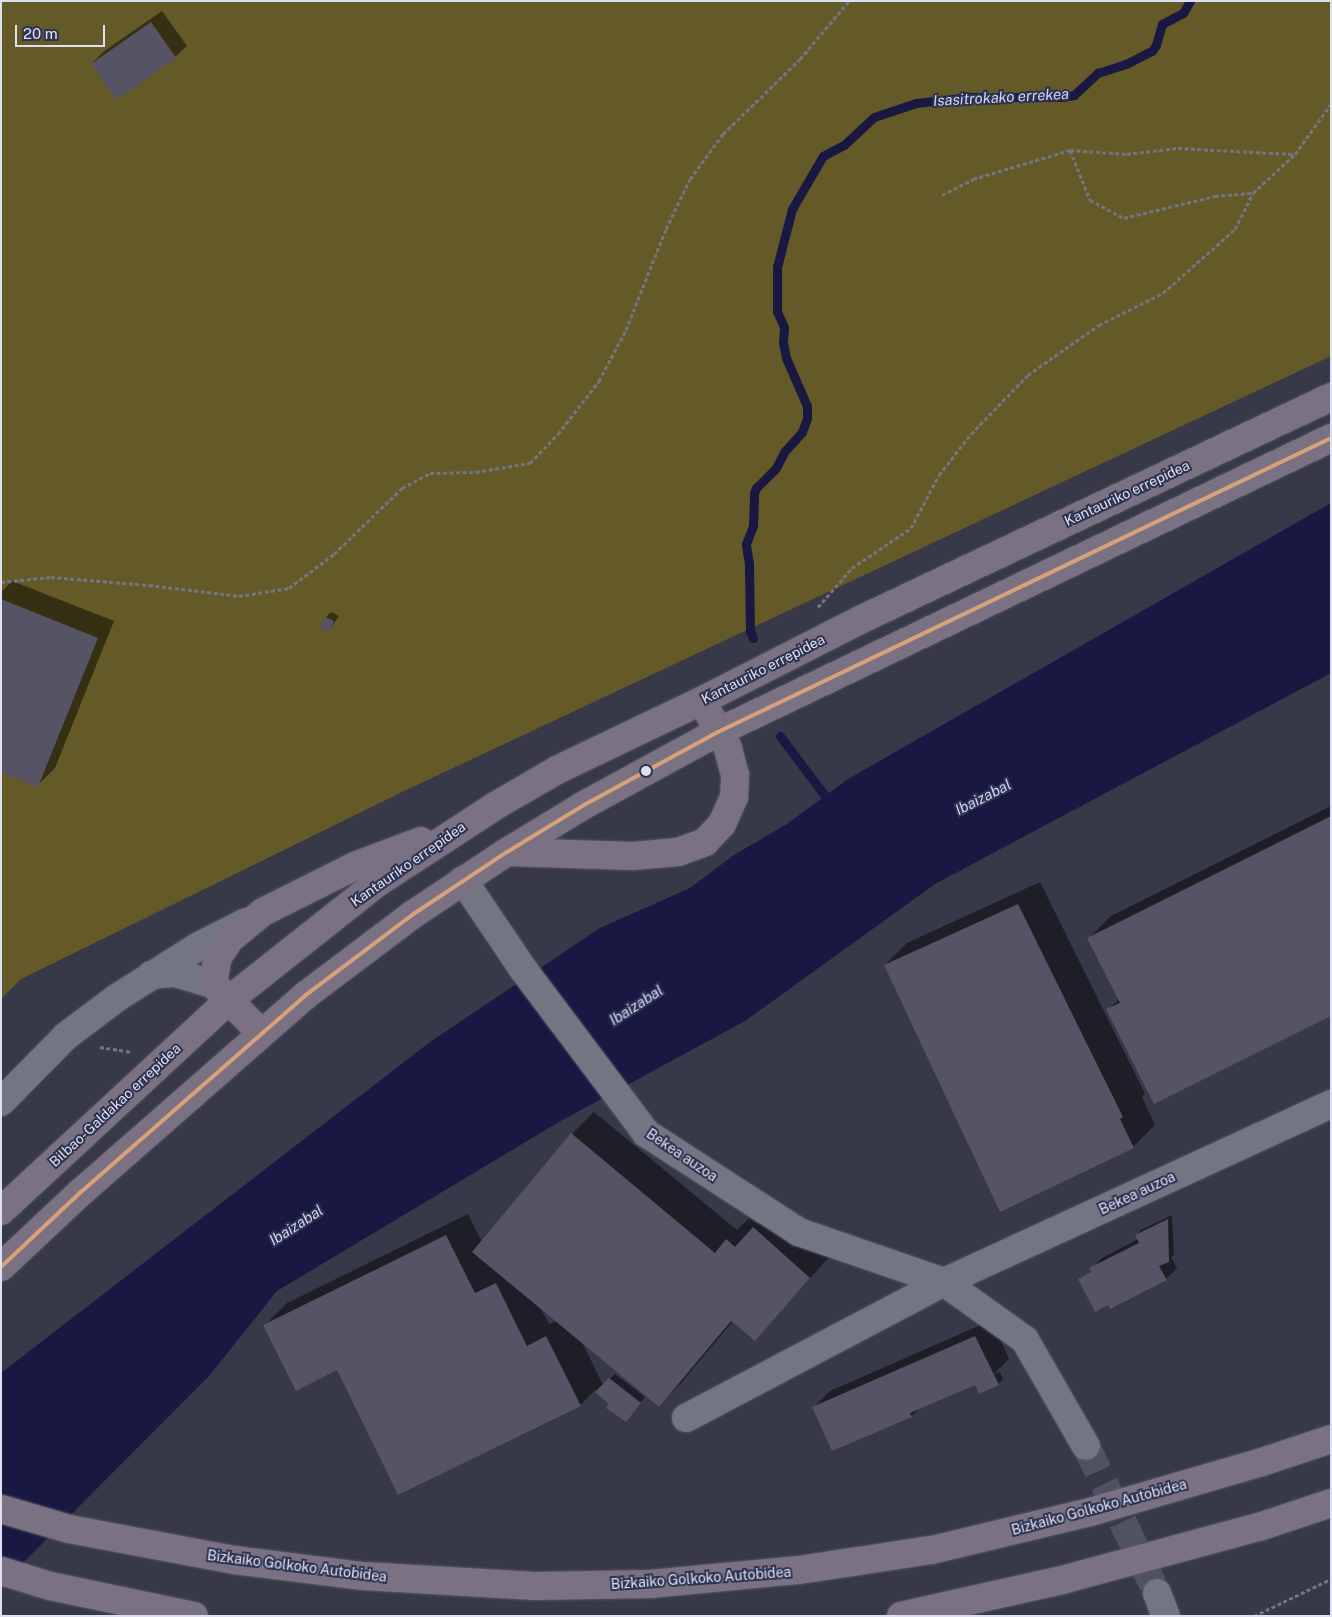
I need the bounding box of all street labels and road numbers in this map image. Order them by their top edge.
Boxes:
street label: Kantauriko errepidea [1062,457,1192,529]
street label: Kantauriko errepidea [698,631,828,707]
street label: Kantauriko errepidea [347,818,469,910]
street label: Bilbao-Galdakao errepidea [46,1040,184,1170]
street label: Bekea auzoa [643,1125,721,1185]
street label: Bekea auzoa [1096,1168,1178,1218]
street label: Bizkaiko Golkoko Autobidea [1009,1475,1189,1539]
street label: Bizkaiko Golkoko Autobidea [206,1547,388,1585]
street label: Bizkaiko Golkoko Autobidea [610,1563,792,1593]

